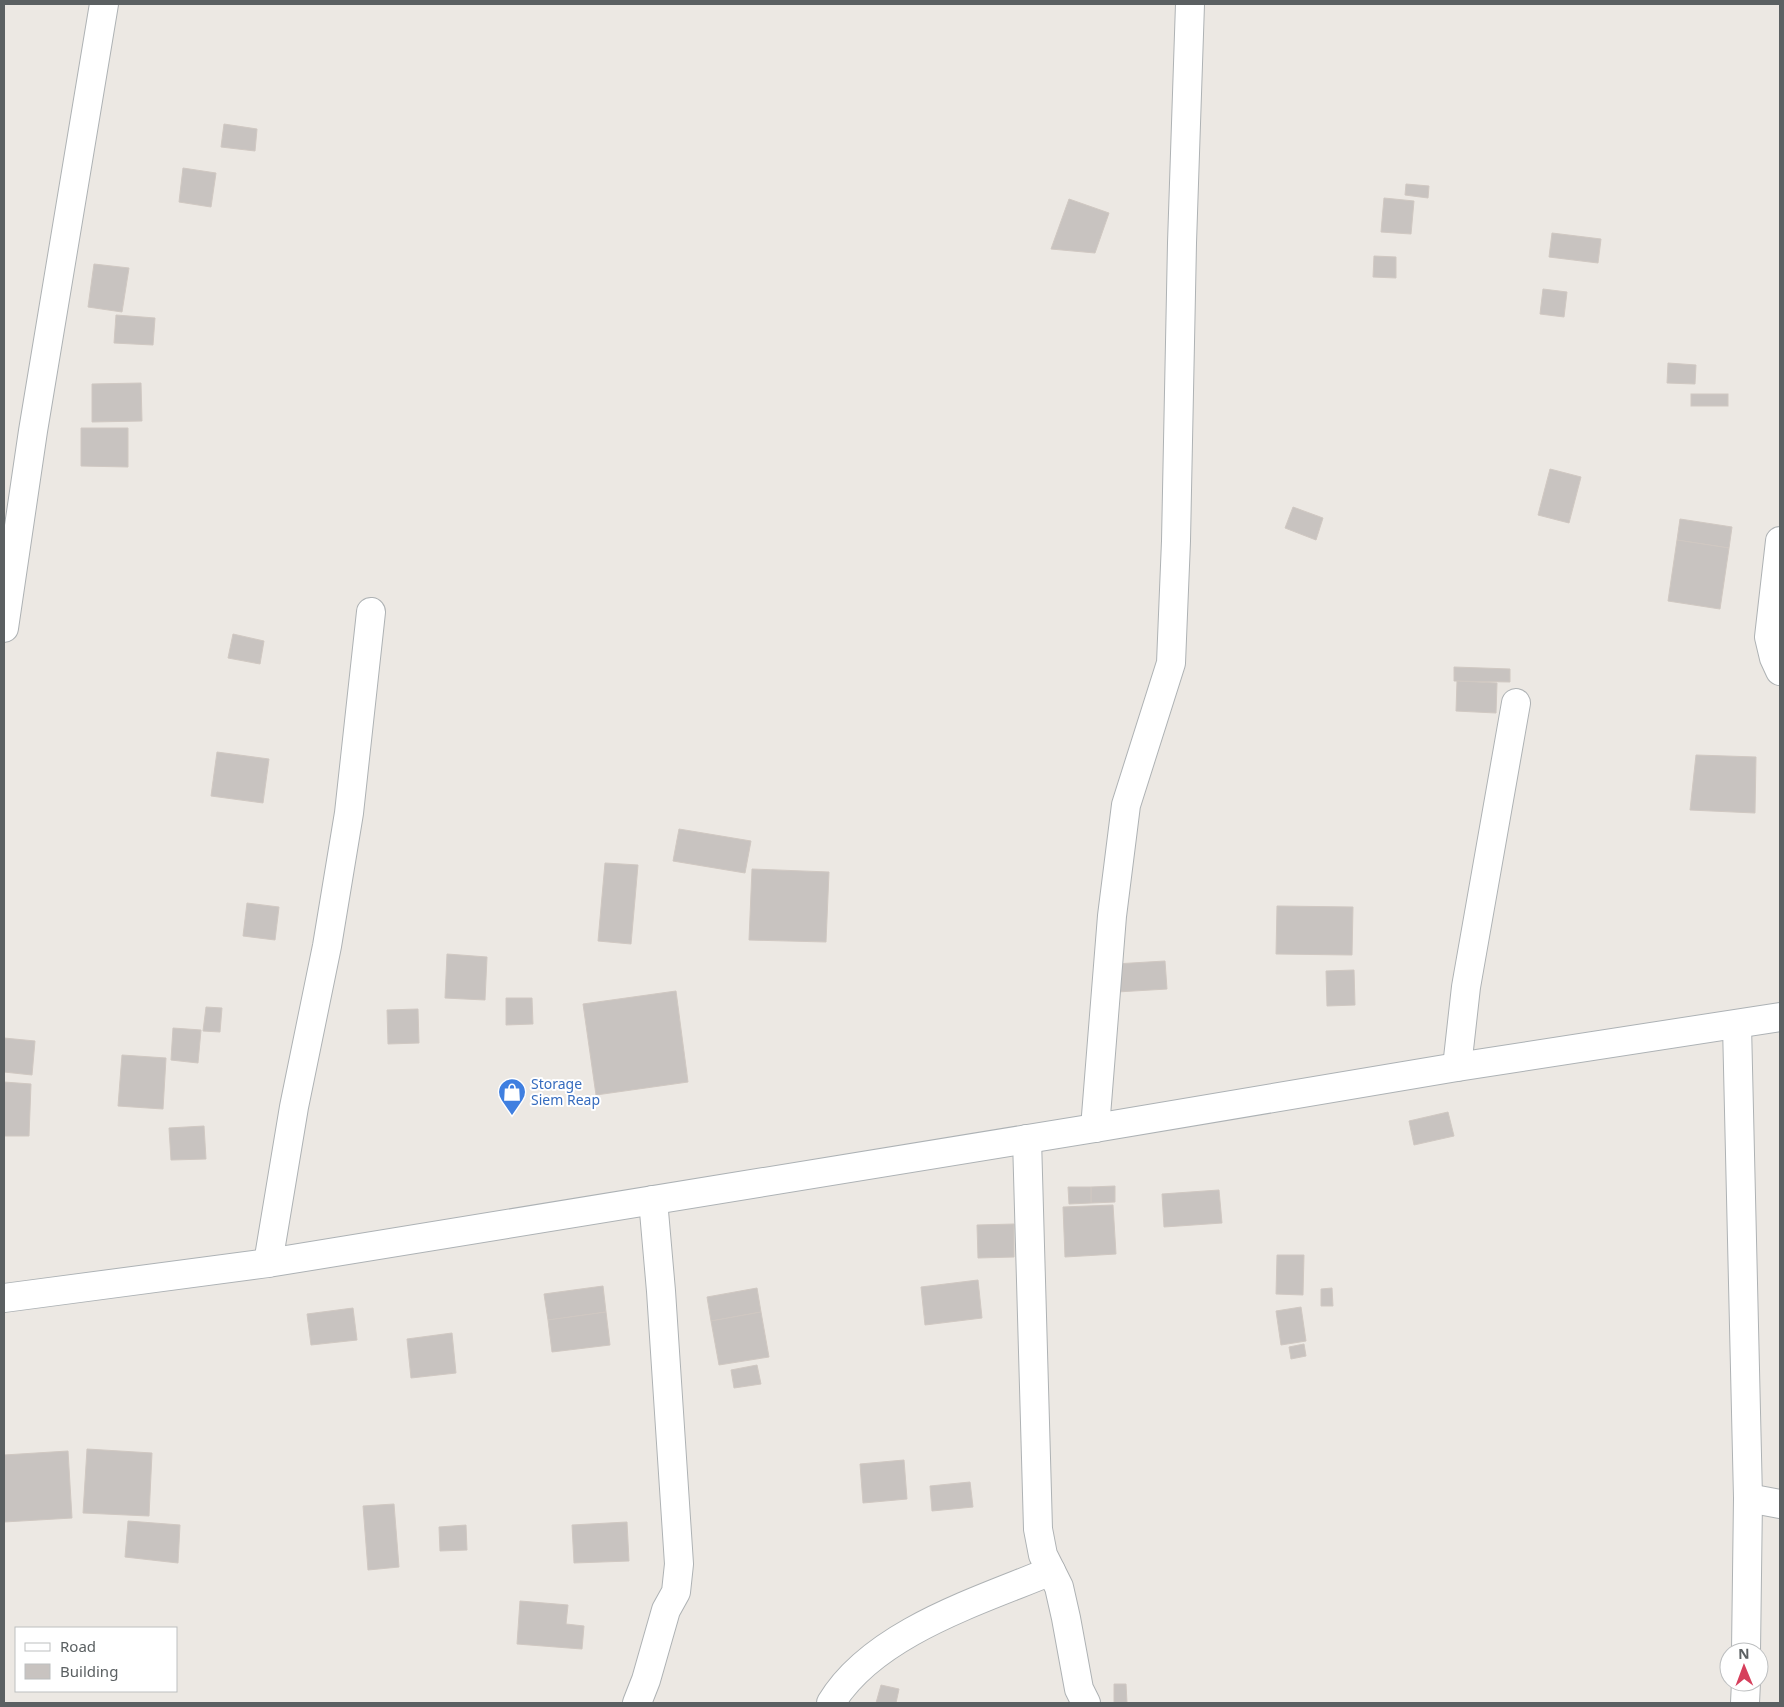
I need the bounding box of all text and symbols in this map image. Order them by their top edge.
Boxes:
place label: Storage Siem Reap [531,1074,600,1109]
shop icon: Storage Siem Reap [497,1077,527,1116]
legend [15,1627,178,1692]
text: Road [60,1636,96,1656]
north arrow [1719,1642,1769,1692]
text: N [1738,1644,1750,1663]
text: Building [60,1661,118,1681]

